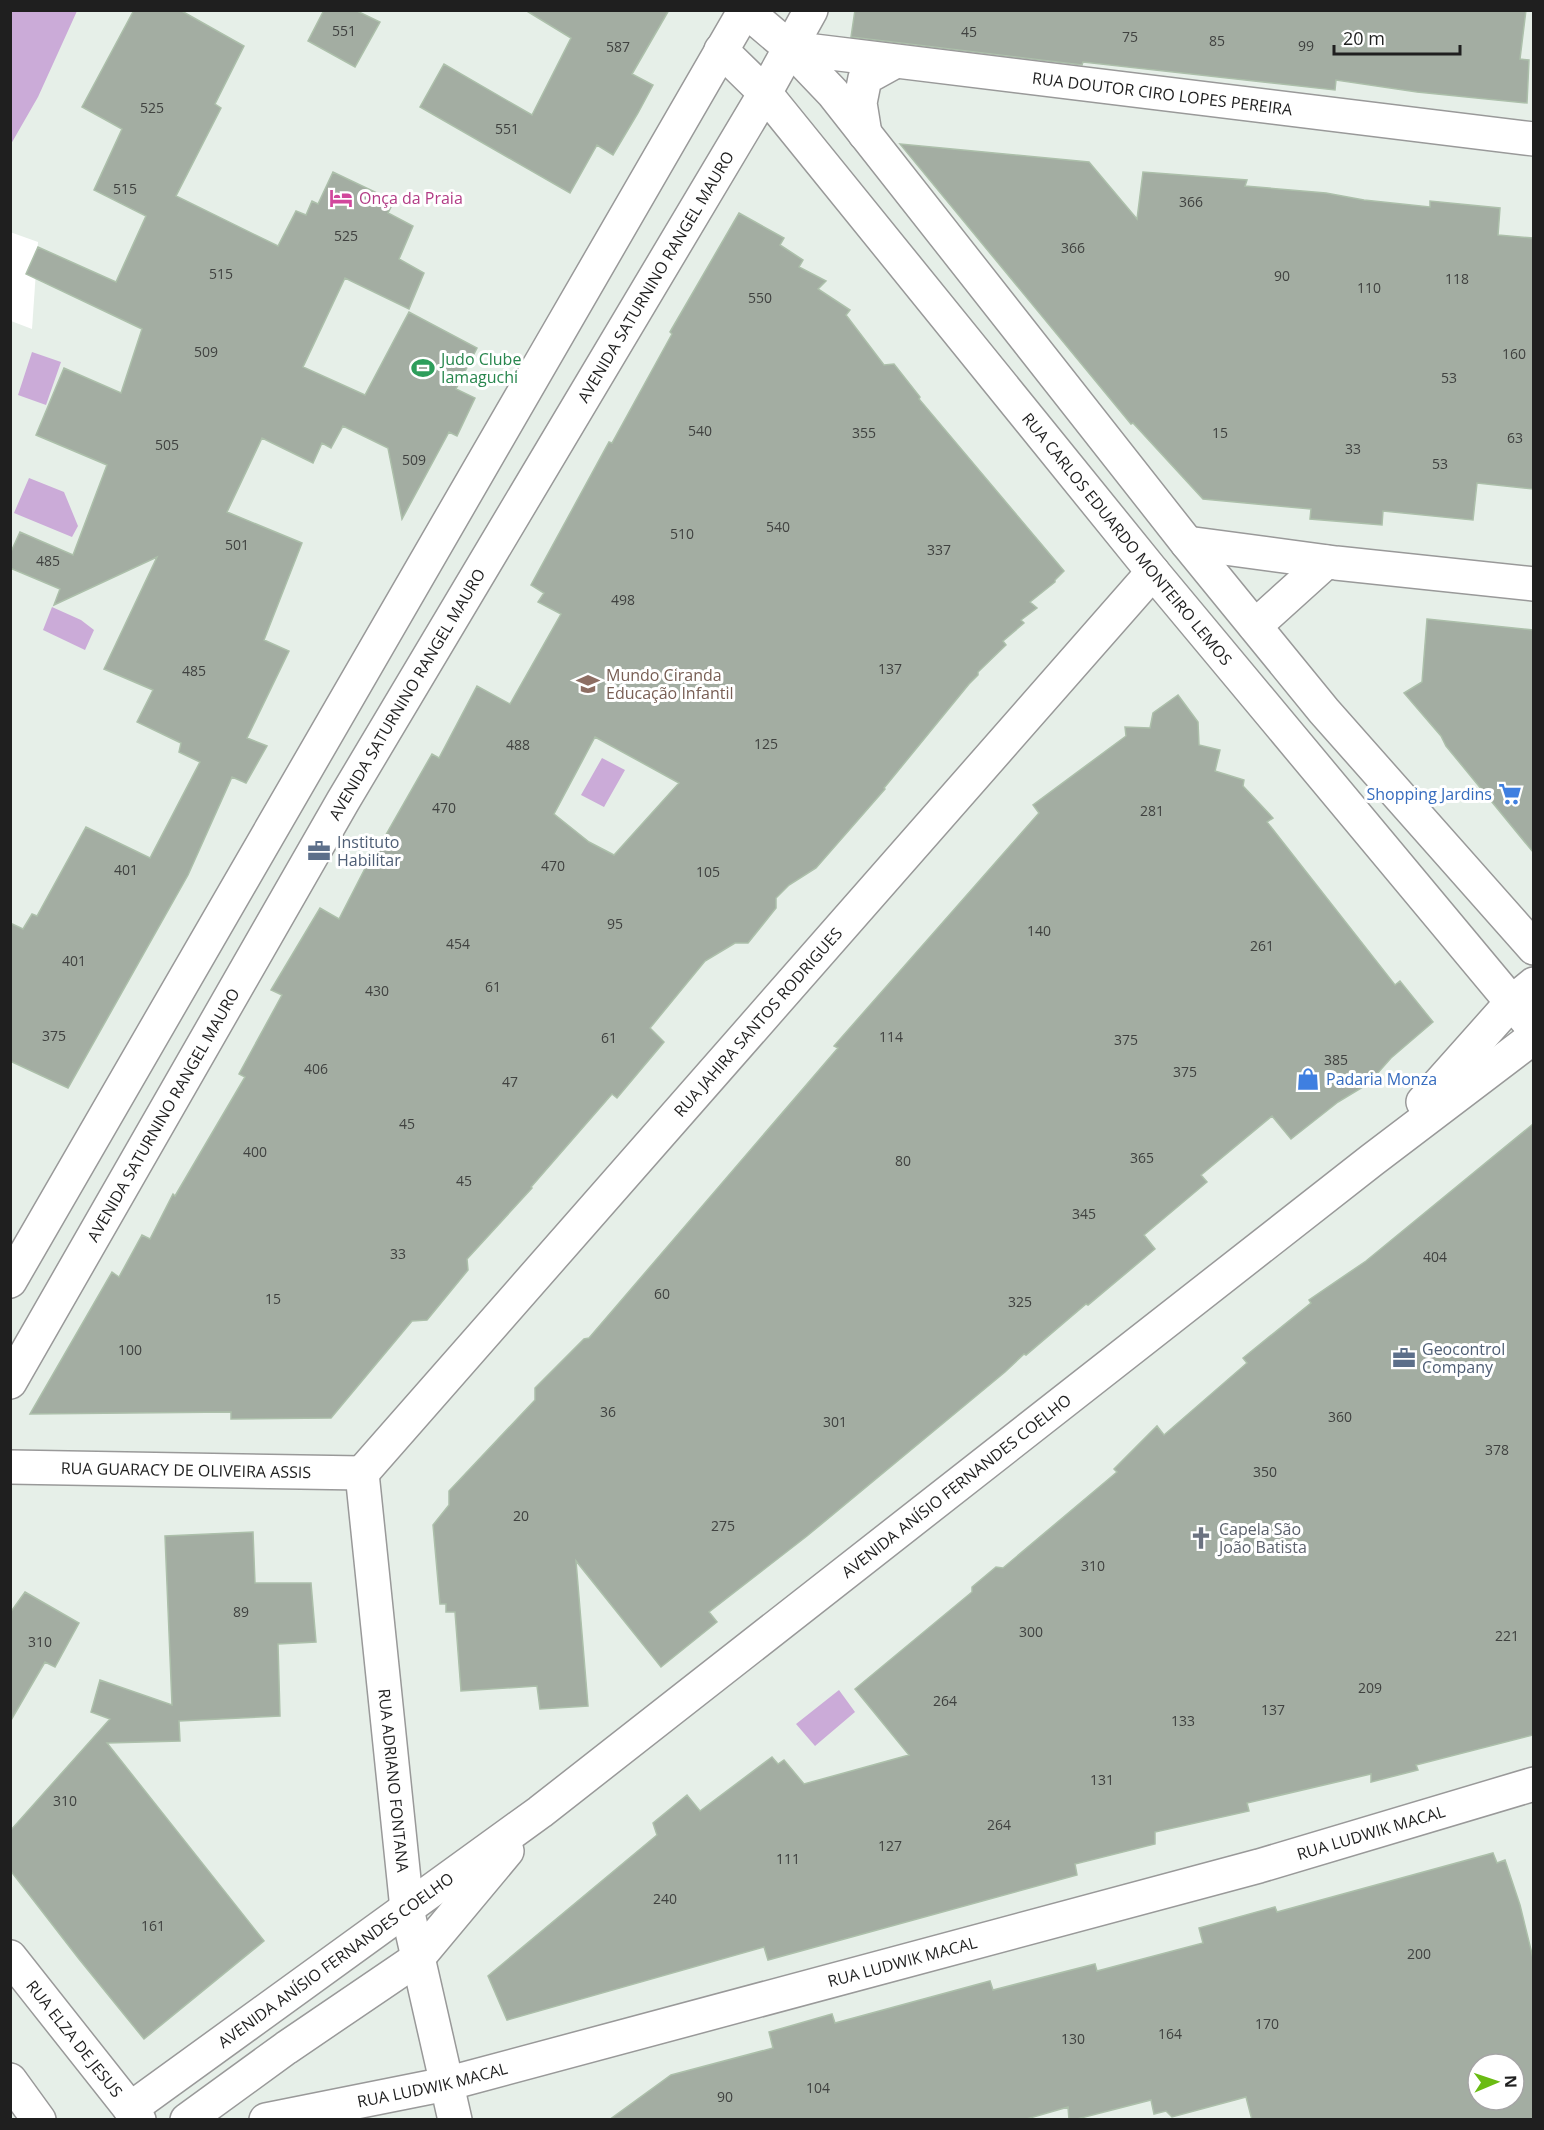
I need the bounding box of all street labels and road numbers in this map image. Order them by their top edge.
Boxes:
street label: RUA DOUTOR CIRO LOPES PEREIRA [1031,67,1294,120]
street label: AVENIDA SATURNINO RANGEL MAURO [572,147,739,406]
street label: RUA CARLOS EDUARDO MONTEIRO LEMOS [1017,408,1237,670]
street label: AVENIDA SATURNINO RANGEL MAURO [323,564,490,824]
street label: RUA JAHIRA SANTOS RODRIGUES [669,923,847,1121]
street label: AVENIDA SATURNINO RANGEL MAURO [82,984,245,1246]
street label: AVENIDA ANÍSIO FERNANDES COELHO [837,1389,1076,1583]
street label: RUA GUARACY DE OLIVEIRA ASSIS [61,1457,312,1483]
street label: RUA ADRIANO FONTANA [373,1687,414,1874]
street label: RUA LUDWIK MACAL [1294,1800,1448,1865]
street label: AVENIDA ANÍSIO FERNANDES COELHO [213,1867,458,2053]
street label: RUA LUDWIK MACAL [825,1931,979,1992]
street label: RUA ELZA DE JESUS [21,1975,128,2102]
street label: RUA LUDWIK MACAL [355,2057,510,2113]

